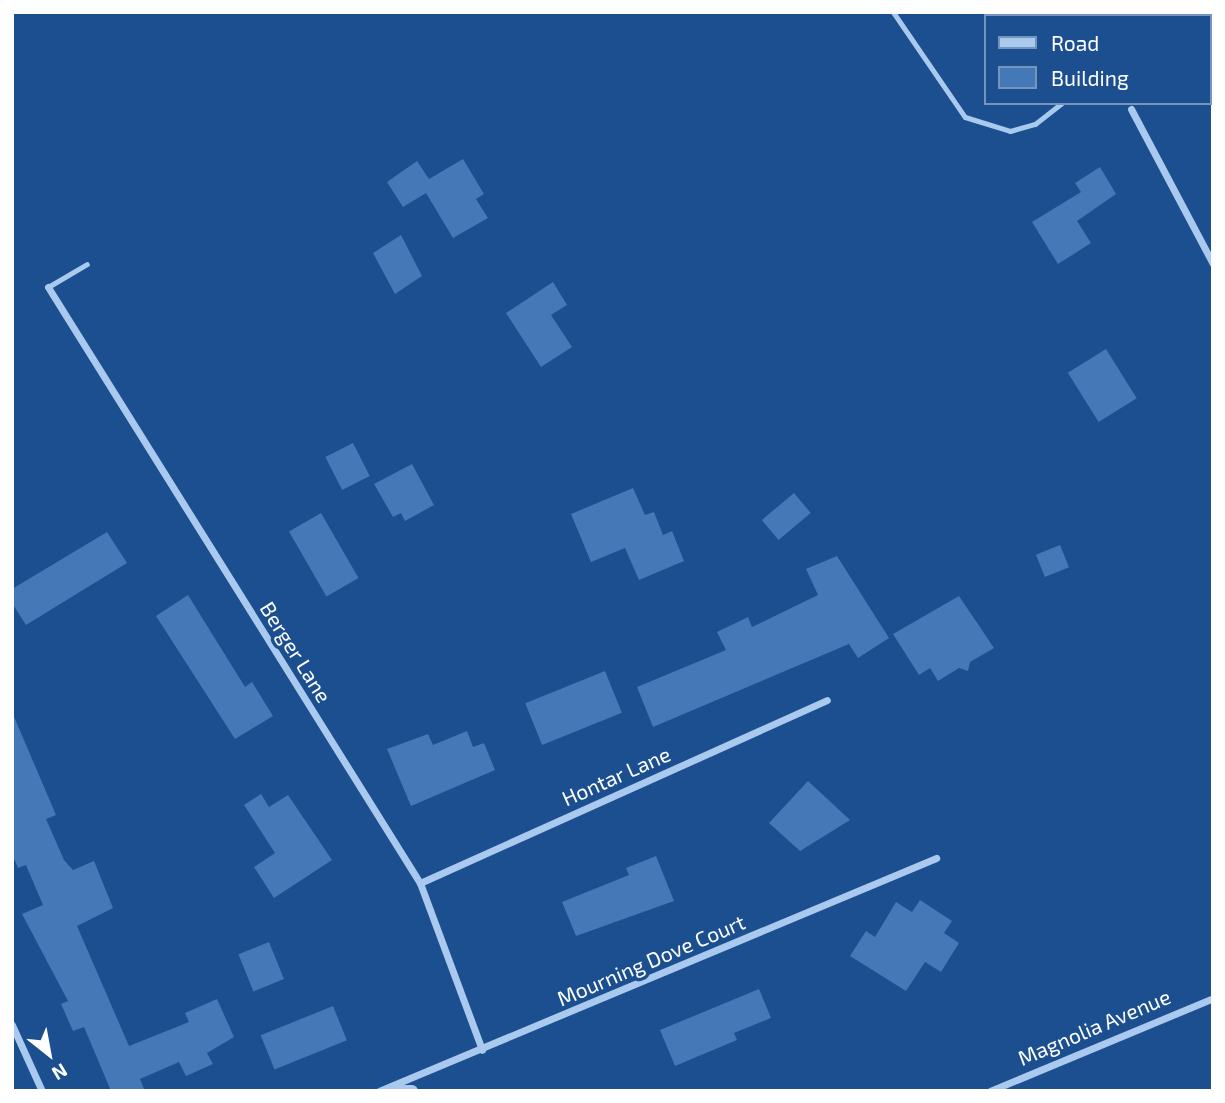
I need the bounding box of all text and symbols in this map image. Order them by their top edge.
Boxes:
legend [984,14,1211,105]
text: Road [1051,30,1099,55]
text: Building [1051,65,1129,90]
street label: Berger Lane [255,597,337,707]
street label: Hontar Lane [558,741,674,811]
street label: Mourning Dove Court [553,909,749,1011]
street label: Magnolia Avenue [1014,983,1174,1071]
north arrow [14,1019,84,1089]
text: N [48,1059,72,1086]

